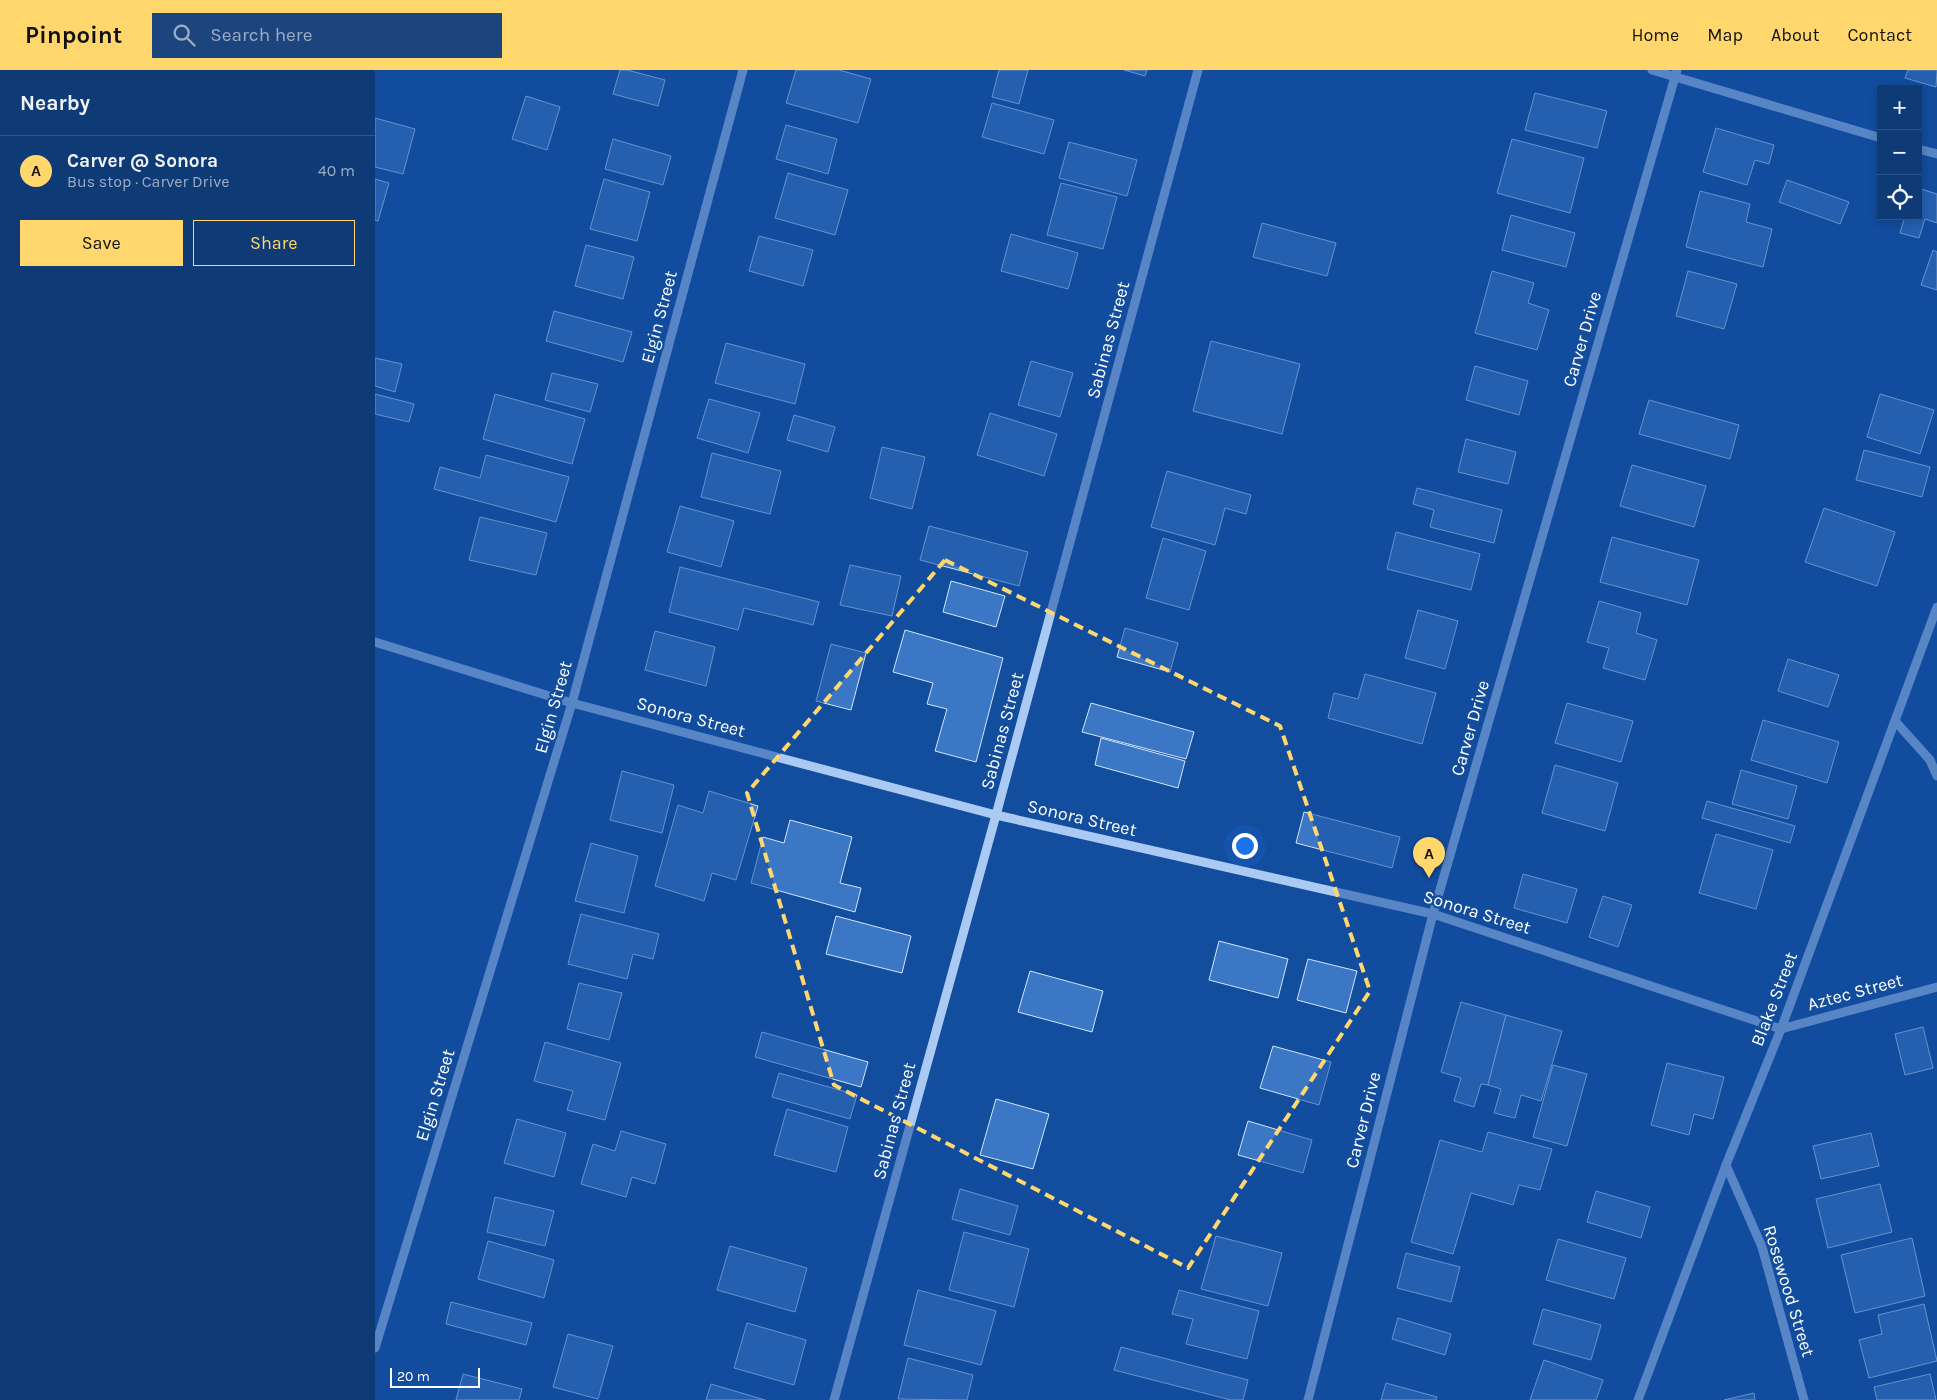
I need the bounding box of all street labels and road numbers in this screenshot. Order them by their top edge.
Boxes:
street label: Elgin Street [636,268,682,366]
street label: Sabinas Street [1082,279,1134,401]
street label: Carver Drive [1558,289,1606,389]
street label: Elgin Street [529,658,577,756]
street label: Sabinas Street [976,670,1028,792]
street label: Carver Drive [1446,678,1494,778]
street label: Sonora Street [634,692,748,742]
street label: Sonora Street [1025,795,1139,841]
street label: Sonora Street [1420,885,1534,939]
street label: Blake Street [1746,949,1802,1049]
street label: Aztec Street [1805,969,1905,1015]
street label: Elgin Street [411,1046,460,1144]
street label: Sabinas Street [868,1060,920,1182]
street label: Carver Drive [1340,1070,1386,1170]
street label: Rosewood Street [1759,1222,1820,1360]

